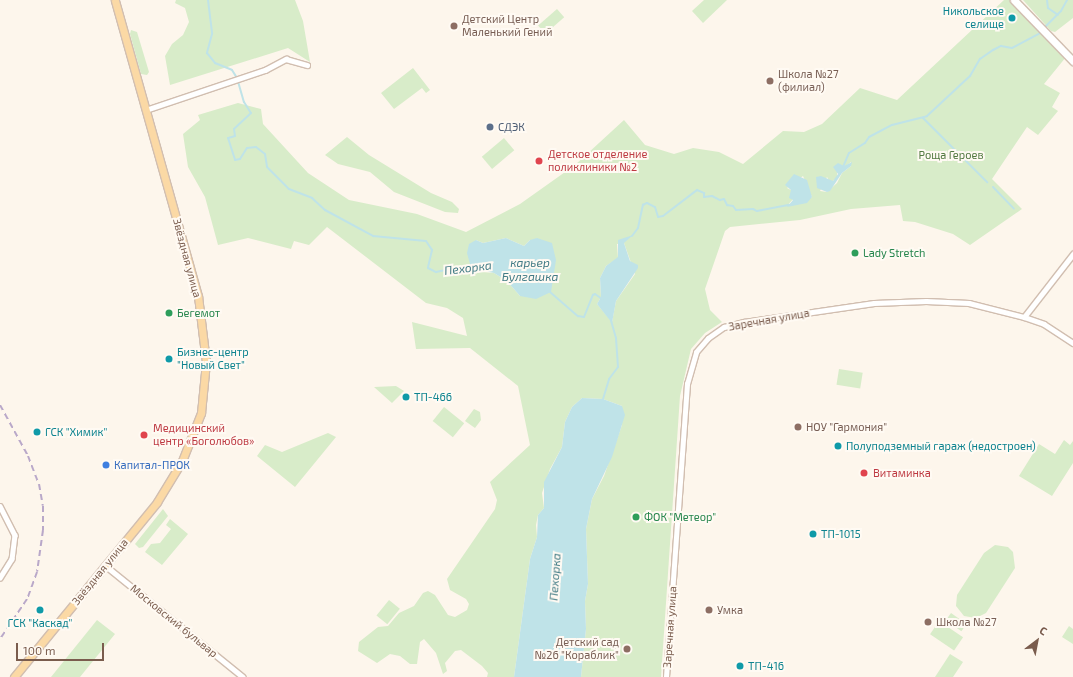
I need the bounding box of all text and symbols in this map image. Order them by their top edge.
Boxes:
place label: Никольское селище [943,5,1004,31]
place label: Детский Центр Маленький Гений [462,13,552,39]
marker: Никольское селище [1007,13,1017,23]
marker: Детский Центр Маленький Гений [449,21,459,31]
place label: Школа №27 (филиал) [778,68,839,94]
marker: Школа №27 (филиал) [765,76,775,86]
place label: СДЭК [498,120,525,134]
marker: СДЭК [485,122,495,132]
place label: Детское отделение поликлиники №2 [548,148,647,174]
park label: Роща Героев [918,148,984,162]
marker: Детское отделение поликлиники №2 [533,155,545,167]
street label: Звёздная улица [170,217,204,299]
place label: Lady Stretch [863,246,926,260]
marker: Lady Stretch [850,248,860,258]
water label: карьер Булгашка [502,256,558,284]
water label: Пехорка [443,258,493,278]
place label: Бегемот [177,306,220,320]
street label: Заречная улица [728,306,810,334]
marker: Бегемот [164,308,174,318]
place label: Бизнес-центр "Новый Свет" [177,346,249,372]
marker: Бизнес-центр "Новый Свет" [164,354,174,364]
place label: ТП-466 [414,390,452,404]
marker: ТП-466 [401,392,411,402]
place label: НОУ "Гармония" [806,420,887,434]
place label: Медицинский центр «Боголюбов» [153,422,254,448]
marker: НОУ "Гармония" [793,422,803,432]
place label: ГСК "Химик" [45,425,107,439]
marker: ГСК "Химик" [32,427,42,437]
marker: Медицинский центр «Боголюбов» [138,429,150,441]
place label: Полуподземный гараж (недостроен) [846,439,1036,453]
marker: Полуподземный гараж (недостроен) [833,441,843,451]
place label: Капитал-ПРОК [114,458,190,472]
marker: Капитал-ПРОК [101,460,111,470]
place label: Витаминка [873,466,931,480]
marker: Витаминка [858,467,870,479]
place label: ФОК "Метеор" [644,510,716,524]
marker: ФОК "Метеор" [631,512,641,522]
place label: ТП-1015 [821,527,861,541]
marker: ТП-1015 [808,529,818,539]
street label: Звёздная улица [69,536,131,608]
water label: Пехорка [546,553,564,601]
street label: Московский бульвар [128,582,220,660]
street label: Заречная улица [661,586,679,668]
place label: Умка [717,603,743,617]
marker: ГСК "Каскад" [35,605,45,615]
marker: Умка [704,605,714,615]
place label: Школа №27 [936,615,997,629]
place label: ГСК "Каскад" [7,616,73,630]
marker: Школа №27 [923,617,933,627]
north arrow [1017,621,1057,661]
text: С [1037,623,1050,638]
scale bar [18,635,106,661]
place label: Детский сад №26 "Кораблик" [534,636,619,662]
text: 100 m [23,643,55,657]
marker: Детский сад №26 "Кораблик" [622,644,632,654]
place label: ТП-416 [748,659,784,673]
marker: ТП-416 [735,661,745,671]

